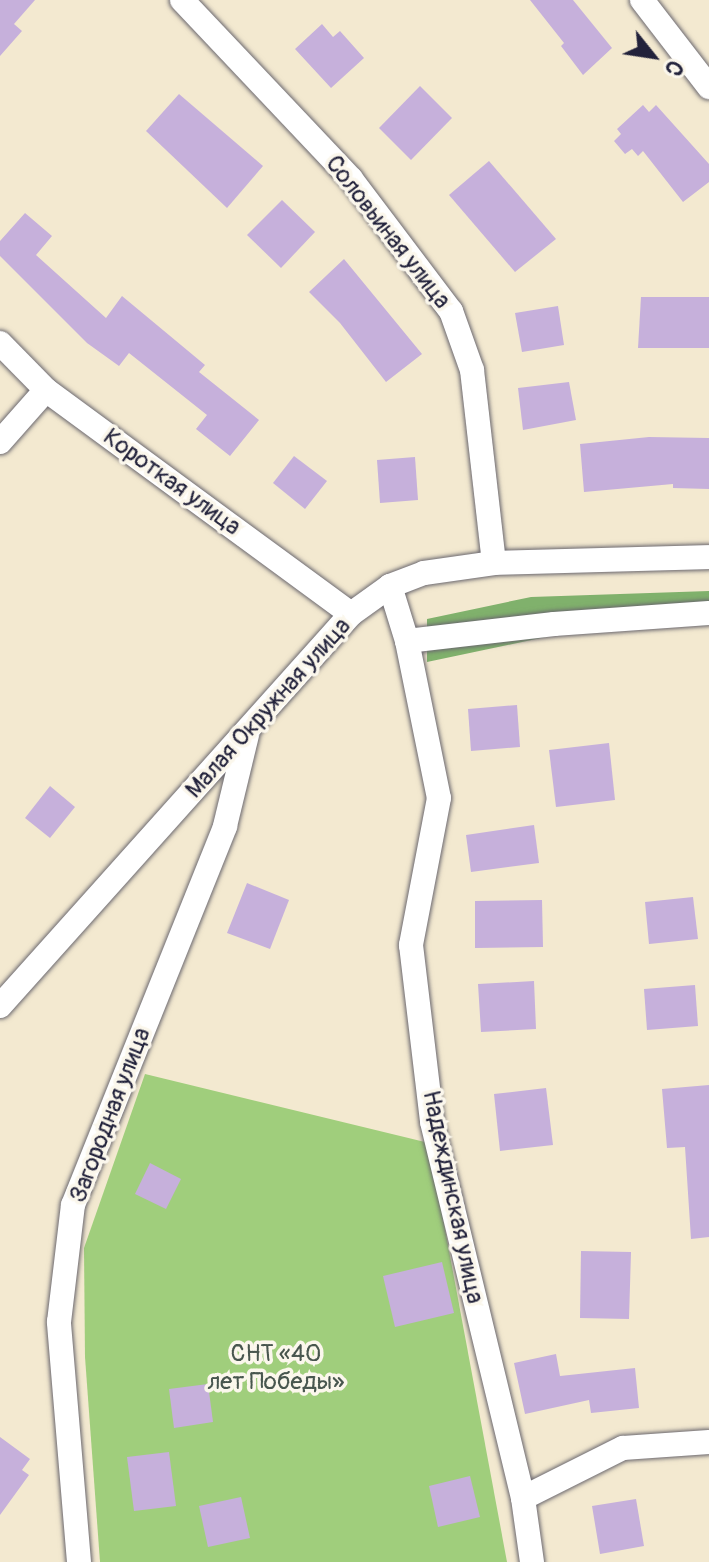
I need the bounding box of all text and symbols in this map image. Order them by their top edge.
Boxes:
north arrow [613,16,693,96]
text: С [658,55,689,81]
street label: Соловьиная улица [319,150,457,314]
street label: Короткая улица [98,423,246,541]
street label: Малая Окружная улица [179,612,357,804]
street label: Загородная улица [63,1024,157,1206]
street label: Надеждинская улица [416,1088,490,1306]
park label: СНТ «40 лет Победы» [208,1340,344,1396]

